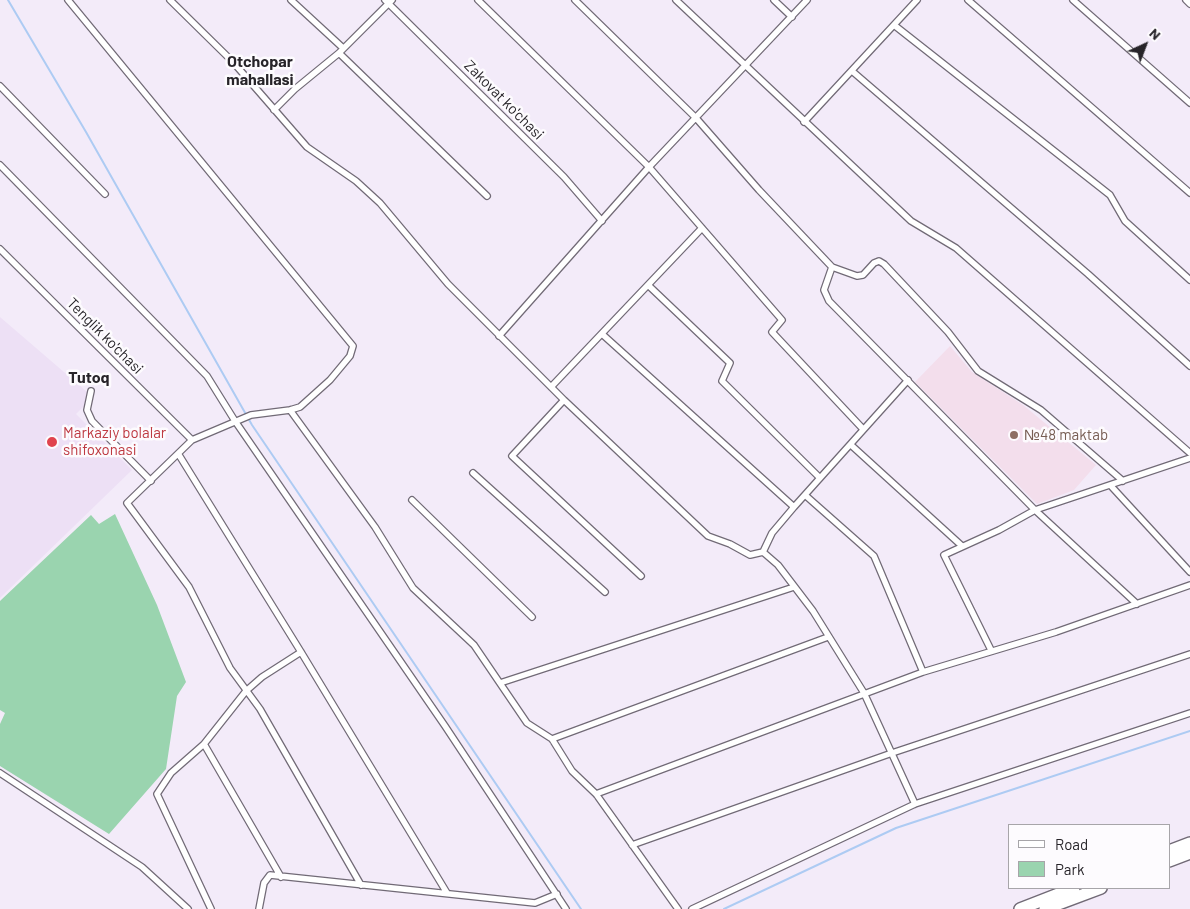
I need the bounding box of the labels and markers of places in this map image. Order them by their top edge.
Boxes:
place label: Markaziy bolalar shifoxonasi [63,424,166,459]
place label: №48 maktab [1024,426,1108,444]
marker: №48 maktab [1008,429,1020,441]
marker: Markaziy bolalar shifoxonasi [45,435,59,449]

